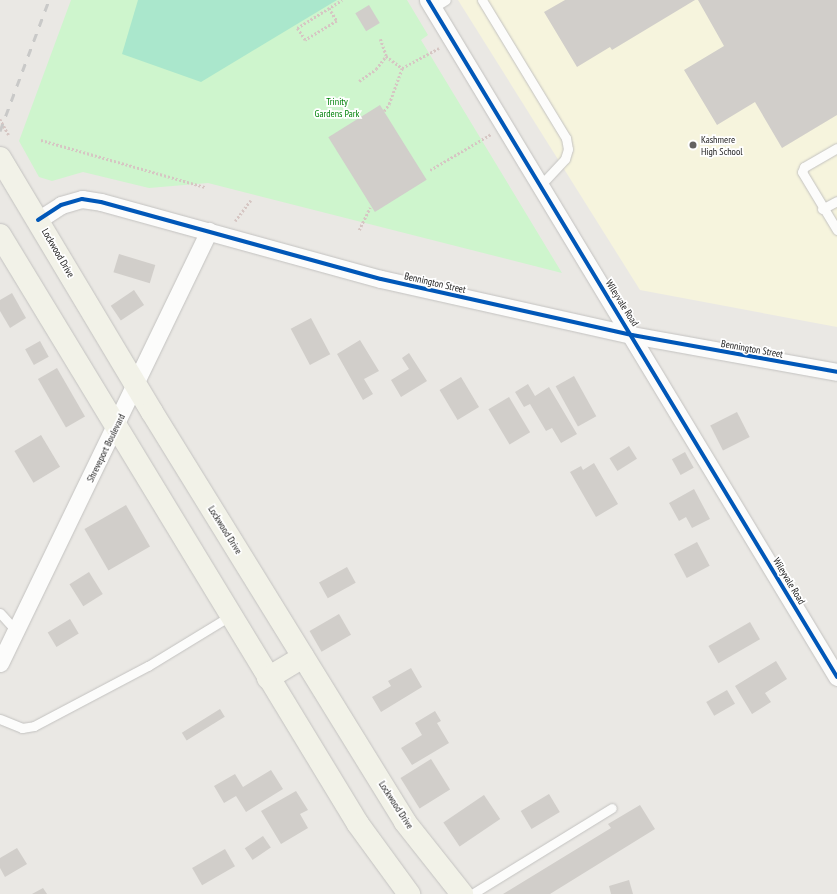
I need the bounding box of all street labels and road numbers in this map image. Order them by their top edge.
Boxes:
street label: Lockwood Drive [39,226,77,280]
street label: Bennington Street [403,270,467,296]
street label: Wileyvale Road [603,278,641,328]
street label: Bennington Street [720,338,784,360]
street label: Shreveport Boulevard [84,412,128,484]
street label: Lockwood Drive [205,504,245,556]
street label: Wileyvale Road [770,555,808,607]
street label: Lockwood Drive [376,779,416,831]

